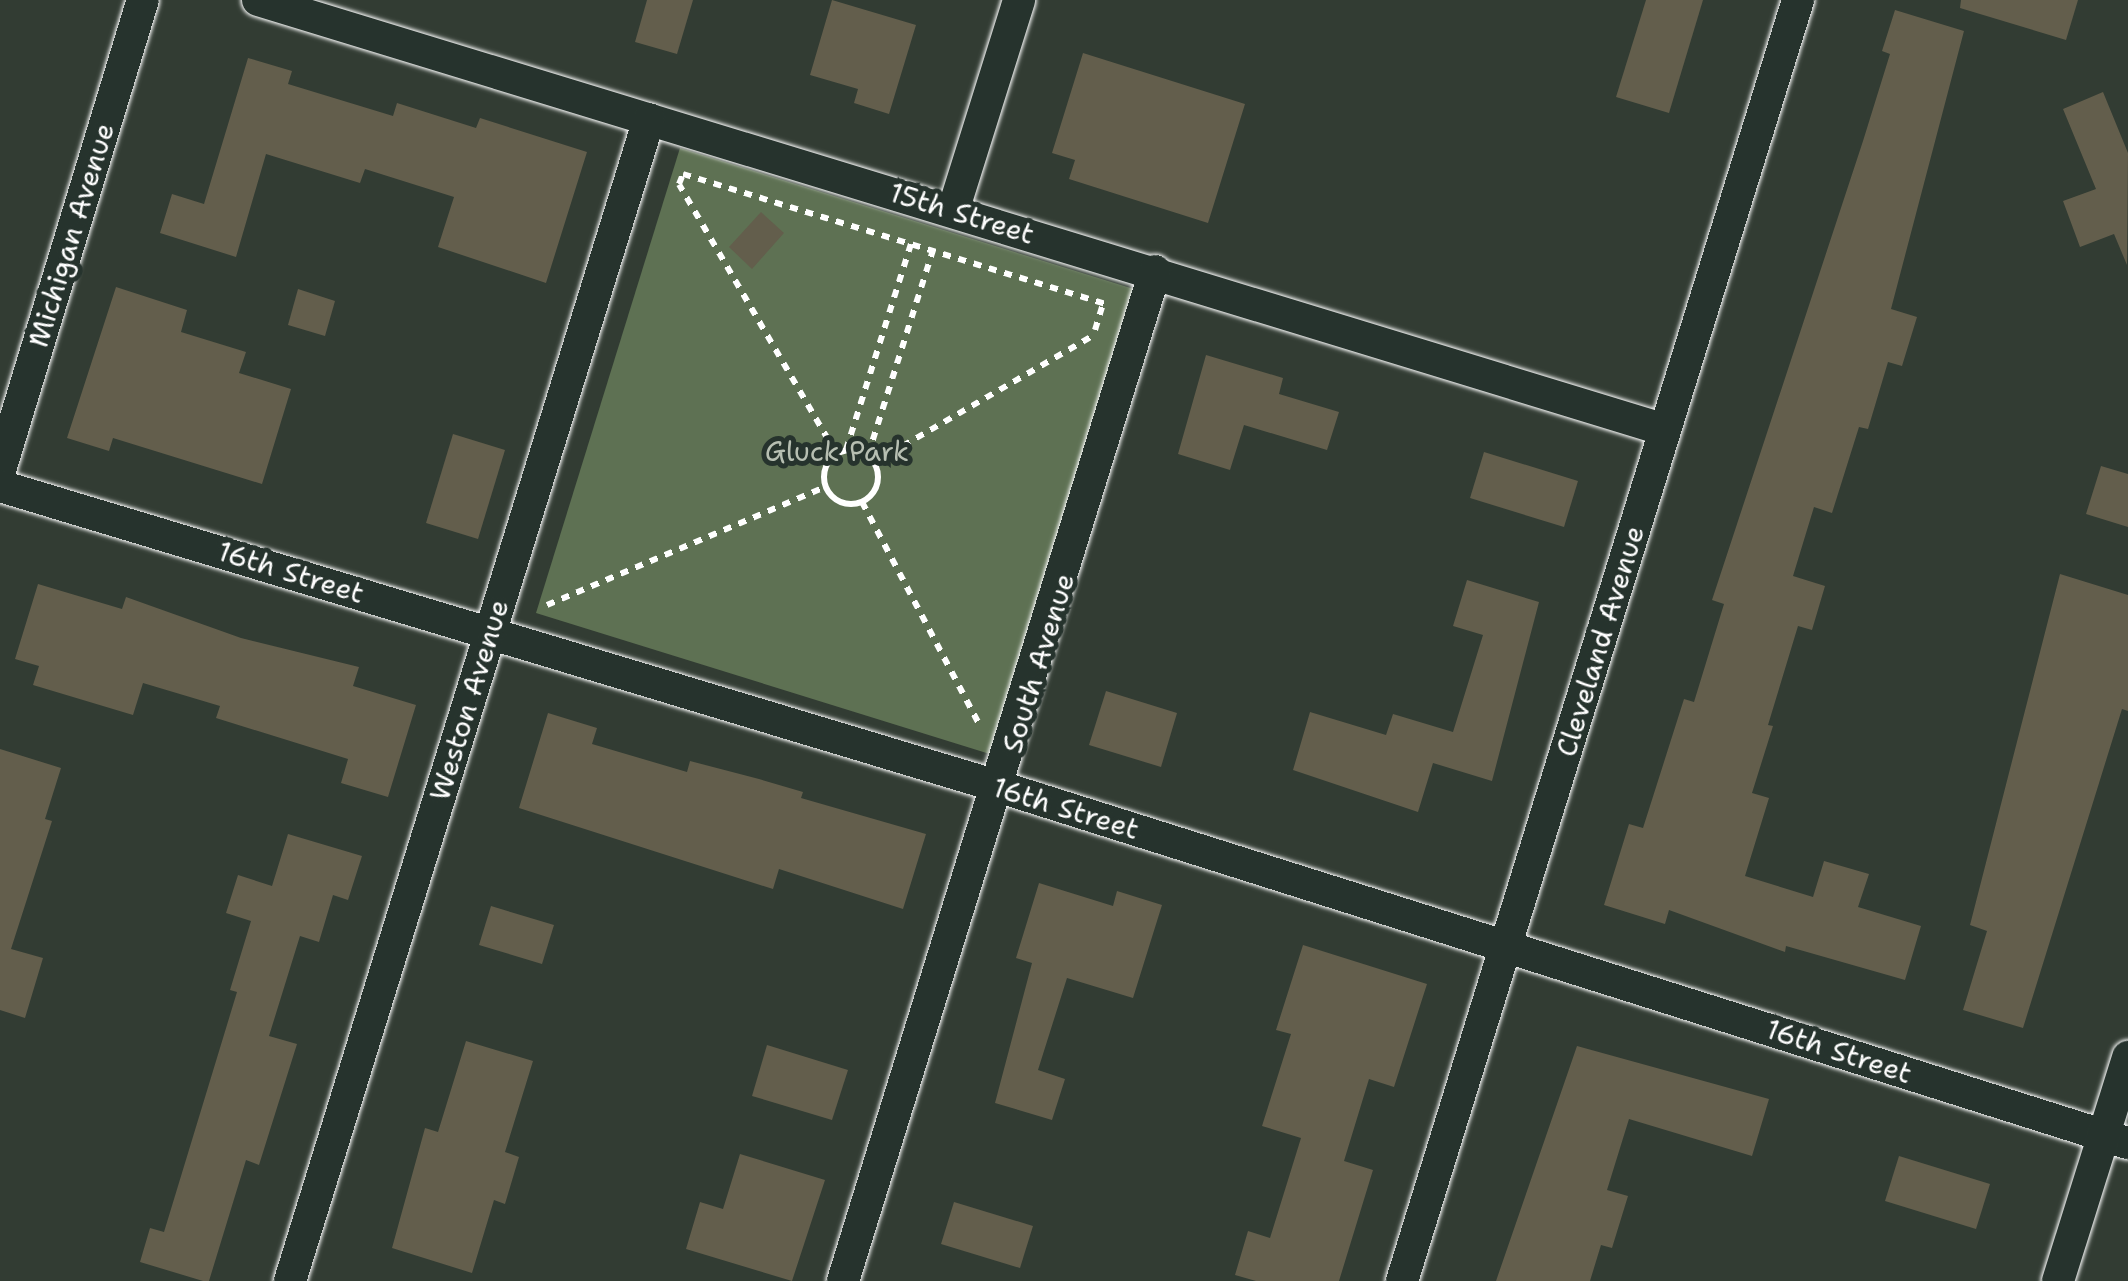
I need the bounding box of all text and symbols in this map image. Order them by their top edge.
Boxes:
street label: Michigan Avenue [21,119,121,351]
street label: 15th Street [886,175,1038,251]
park label: Gluck Park [765,434,909,468]
street label: Cleveland Avenue [1549,521,1651,761]
street label: 16th Street [214,534,368,610]
street label: South Avenue [995,569,1081,757]
street label: Weston Avenue [422,596,516,804]
street label: 16th Street [989,770,1143,846]
street label: 16th Street [1762,1012,1916,1090]

